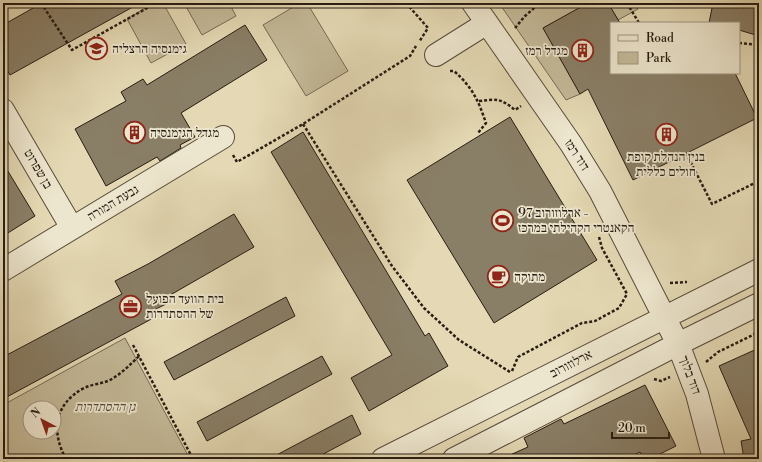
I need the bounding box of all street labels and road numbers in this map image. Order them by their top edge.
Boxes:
street label: דוד רמז [561,136,593,174]
street label: בן שפרוט [20,146,56,192]
street label: גבעת המורה [84,181,142,225]
street label: ארלוזורוב [547,346,595,382]
street label: דוד בלוך [676,353,704,397]

